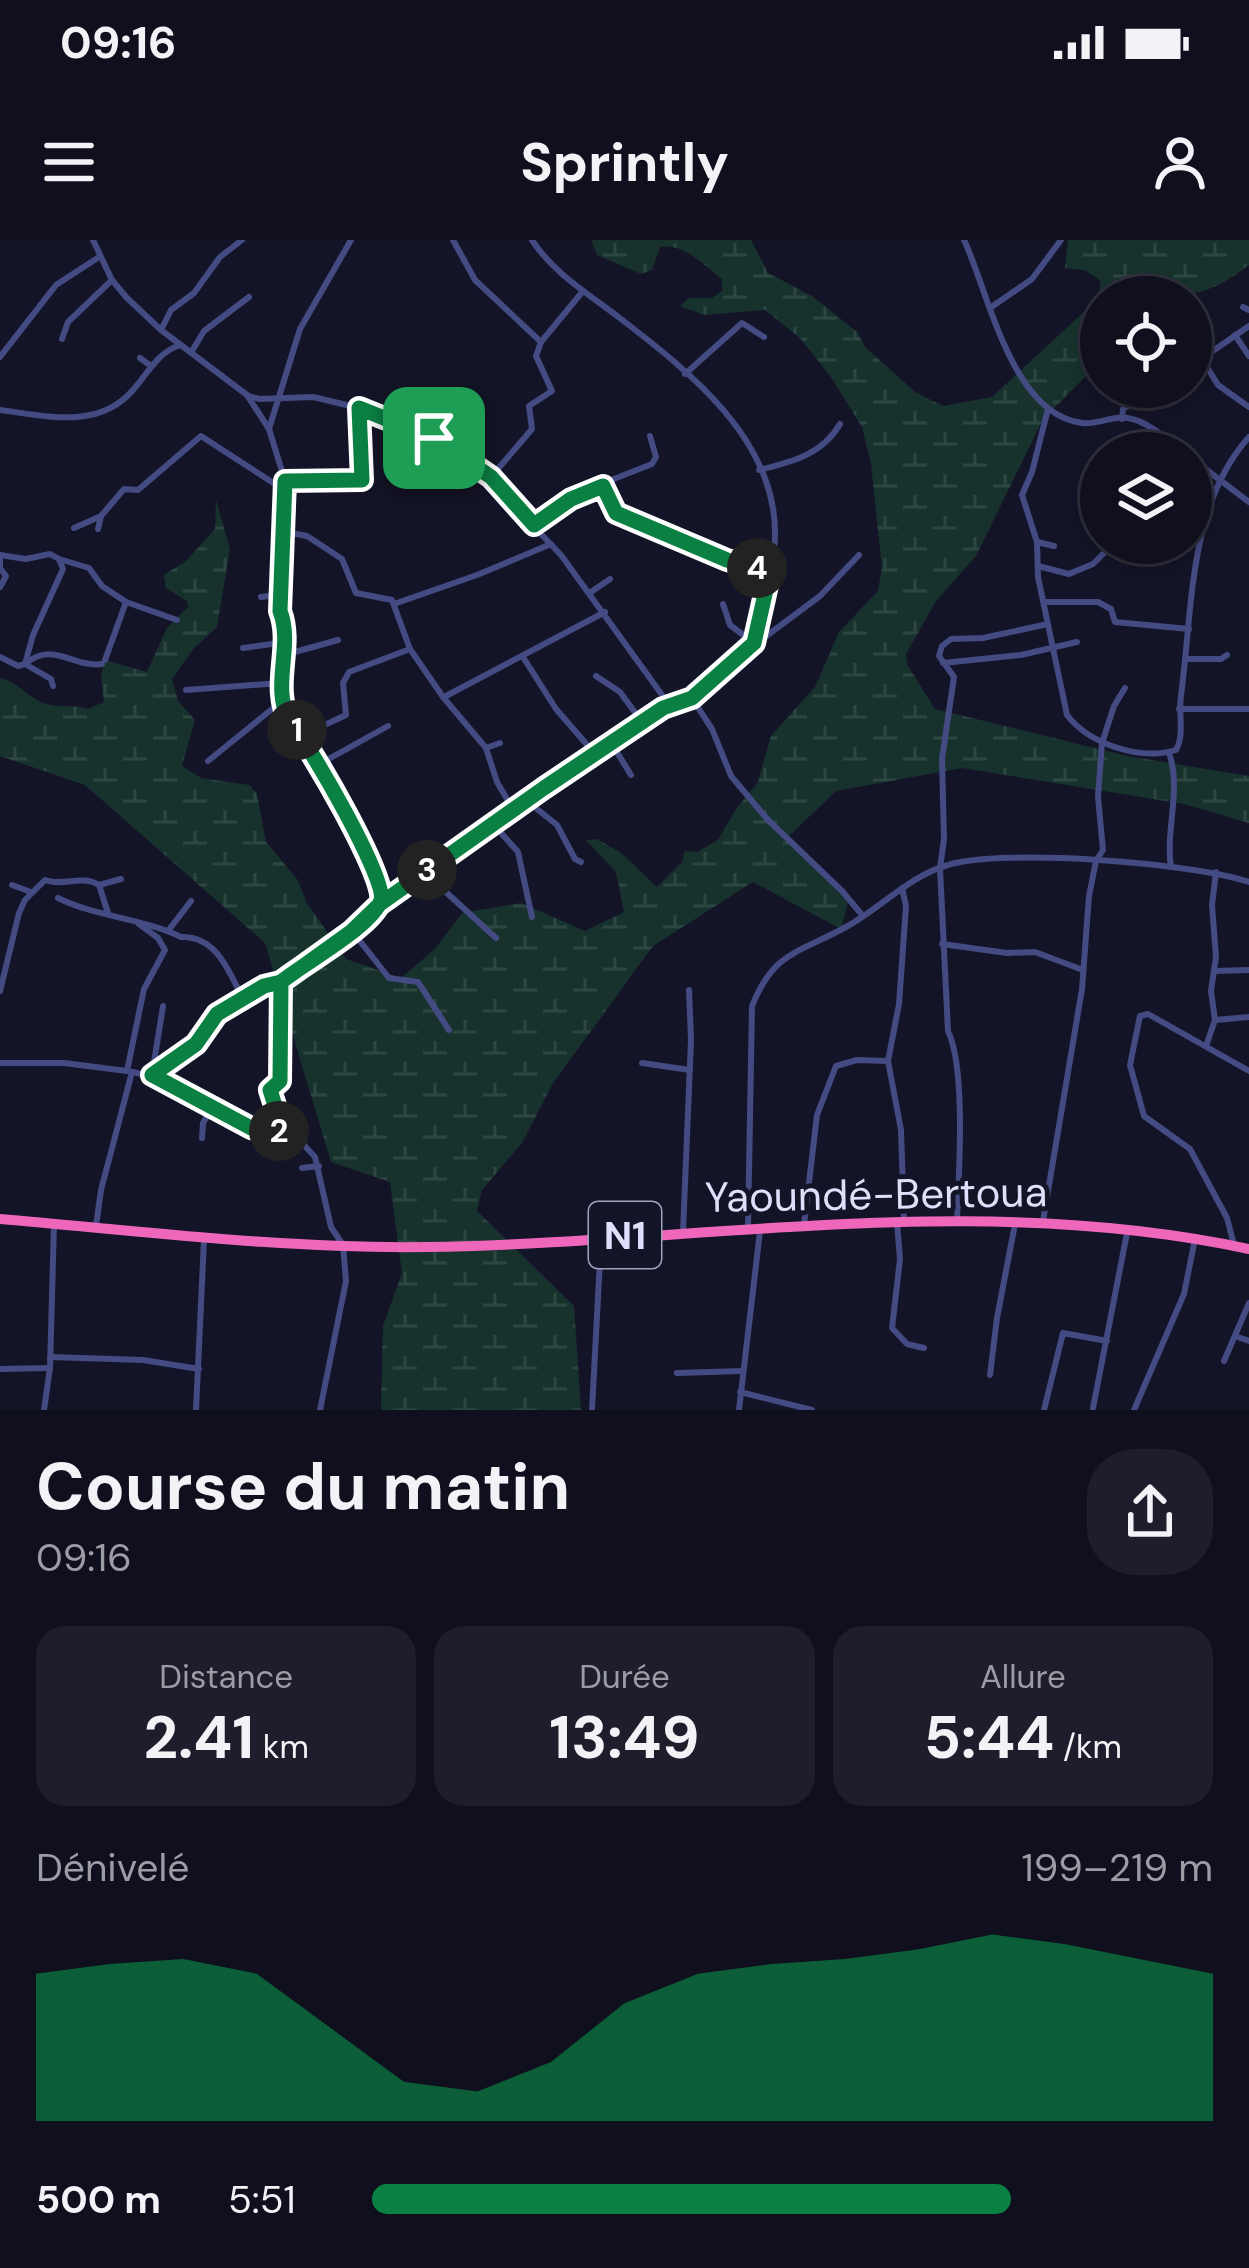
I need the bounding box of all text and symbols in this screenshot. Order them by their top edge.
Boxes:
text: 09:16 [60,13,177,72]
text: Sprintly [520,127,729,198]
icon: menu [36,129,102,195]
icon: person [1147,129,1213,195]
map controls [1080,276,1212,564]
button: locate [1080,276,1212,408]
pin [383,387,485,489]
icon: arrive [401,405,467,471]
button: layers [1080,432,1212,564]
pin: 4 [727,538,787,598]
text: 4 [746,546,768,589]
pin: 1 [267,700,327,760]
text: 1 [291,708,303,751]
pin: 3 [397,840,457,900]
text: 3 [417,848,437,891]
pin: 2 [249,1101,309,1161]
text: 2 [269,1109,289,1152]
street label: Yaoundé-Bertoua [704,1164,1048,1225]
road number: N1 [589,1202,661,1268]
text: Course du matin [36,1444,570,1529]
button: share [1087,1449,1213,1575]
text: 09:16 [36,1532,132,1583]
text: Distance [159,1655,293,1698]
text: Durée [579,1655,670,1698]
text: Allure [980,1655,1066,1698]
text: 2.41 [143,1698,254,1777]
text: 13:49 [549,1698,700,1777]
text: 5:44 [924,1698,1054,1777]
text: km [254,1725,309,1768]
text: /km [1054,1725,1122,1768]
text: Dénivelé [36,1842,189,1893]
text: 199–219 m [1022,1842,1213,1893]
text: 500 m [36,2174,161,2225]
text: 5:51 [228,2174,296,2225]

